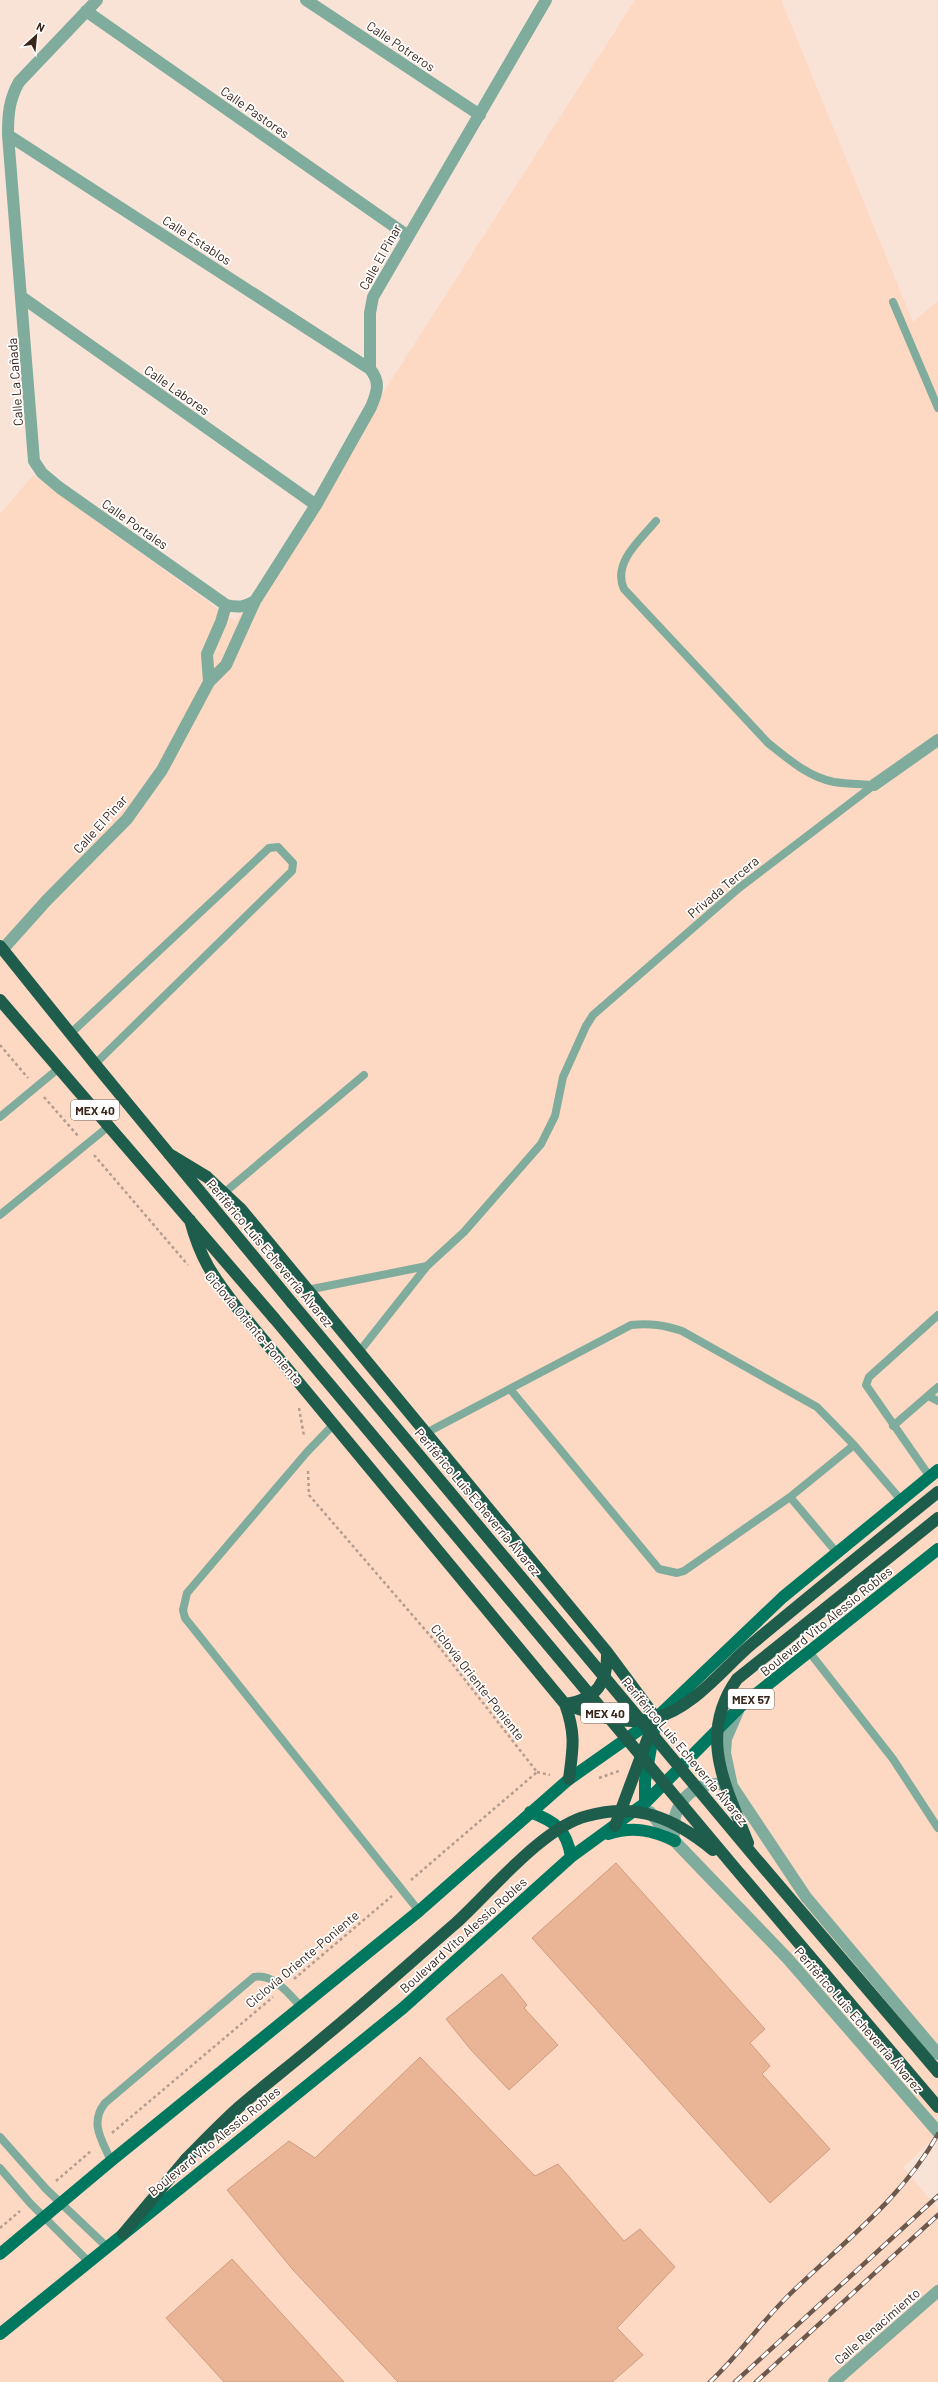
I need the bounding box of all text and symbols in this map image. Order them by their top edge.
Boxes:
north arrow [16,16,56,56]
street label: Calle Potreros [364,17,438,75]
text: N [35,19,47,34]
street label: Calle Pastores [218,83,292,141]
street label: Calle Establos [160,212,234,268]
street label: Calle El Pinar [355,221,405,293]
street label: Calle La Cañada [4,337,26,427]
street label: Calle Labores [141,362,213,418]
street label: Calle Portales [99,495,171,553]
street label: Calle El Pinar [70,791,130,856]
street label: Privada Tercera [684,853,762,921]
road number: MEX 40 [71,1100,119,1120]
street label: Periférico Luis Echeverría Álvarez [203,1176,337,1330]
street label: Ciclovía Oriente-Poniente [202,1268,306,1388]
street label: Periférico Luis Echeverría Álvarez [411,1425,545,1579]
street label: Boulevard Vito Alessio Robles [757,1563,895,1679]
street label: Ciclovía Oriente-Poniente [428,1621,528,1743]
street label: Periférico Luis Echeverría Álvarez [618,1674,752,1828]
road number: MEX 57 [728,1689,774,1709]
road number: MEX 40 [581,1703,629,1723]
street label: Boulevard Vito Alessio Robles [396,1874,530,1996]
street label: Ciclovía Oriente-Poniente [242,1907,362,2011]
street label: Periférico Luis Echeverría Álvarez [791,1944,927,2096]
street label: Boulevard Vito Alessio Robles [145,2083,283,2199]
street label: Calle Renacimiento [831,2284,923,2368]

